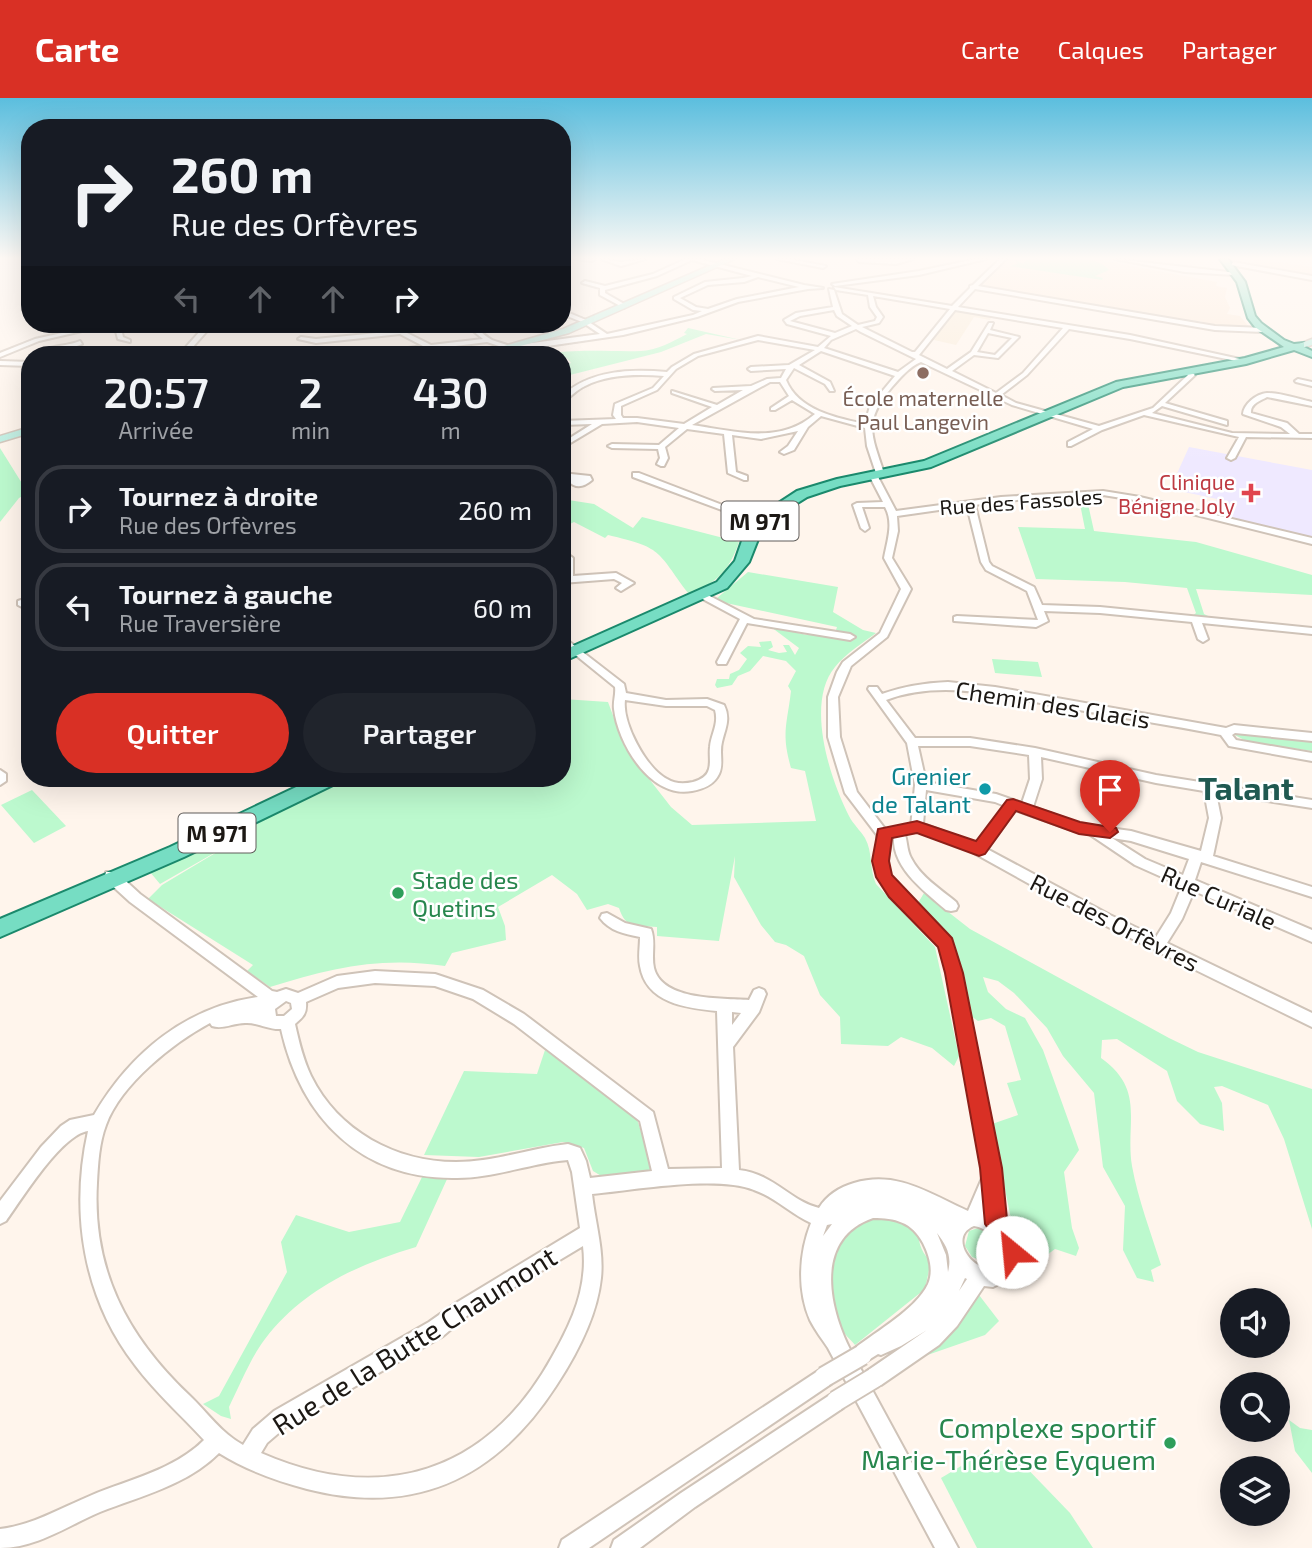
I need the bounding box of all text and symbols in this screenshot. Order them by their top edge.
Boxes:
text: Carte [35,29,119,69]
text: Carte [961,35,1020,64]
text: Calques [1058,35,1144,64]
text: Partager [1182,35,1277,64]
text: 260 m [171,144,313,203]
icon: right [56,147,147,238]
text: Rue des Orfèvres [171,204,418,242]
icon: left [168,280,206,318]
icon: ahead [241,280,279,318]
icon: ahead [314,280,352,318]
icon: right [387,280,425,318]
marker: École maternelle Paul Langevin [915,365,931,381]
text: 20:57 [103,366,209,416]
text: 2 [299,366,323,416]
text: 430 [413,366,489,416]
place label: École maternelle Paul Langevin [843,385,1003,434]
text: Arrivée [118,416,194,444]
text: min [291,416,330,444]
text: m [441,416,461,444]
place label: Clinique Bénigne Joly [1118,469,1235,518]
text: Tournez à droite [119,480,318,511]
street label: Rue des Fassoles [939,483,1103,519]
marker: Clinique Bénigne Joly [1241,483,1261,503]
icon: right [60,490,98,528]
text: 260 m [458,494,532,525]
road number: M 971 [722,502,798,540]
text: Rue des Orfèvres [119,511,297,539]
text: Tournez à gauche [119,578,333,609]
icon: left [60,588,98,626]
text: 60 m [473,592,532,623]
text: Rue Traversière [119,609,281,637]
street label: Chemin des Glacis [954,674,1152,734]
button: Quitter [56,693,289,773]
button: Partager [303,693,536,773]
pin [1080,760,1140,832]
place label: Grenier de Talant [871,761,971,818]
district label: Talant [1198,768,1294,806]
icon: arrive [1091,771,1129,809]
marker: Grenier de Talant [977,781,993,797]
road number: M 971 [178,814,256,852]
street label: Rue Curiale [1157,859,1281,935]
place label: Stade des Quetins [412,865,518,922]
street label: Rue des Orfèvres [1026,867,1204,977]
marker: Stade des Quetins [390,885,406,901]
position arrow [975,1215,1049,1289]
street label: Rue de la Butte Chaumont [266,1238,562,1442]
map controls [1220,1288,1290,1526]
button: sound [1220,1288,1290,1358]
button: search [1220,1372,1290,1442]
place label: Complexe sportif Marie-Thérèse Eyquem [861,1410,1157,1476]
marker: Complexe sportif Marie-Thérèse Eyquem [1162,1435,1178,1451]
button: layers [1220,1456,1290,1526]

